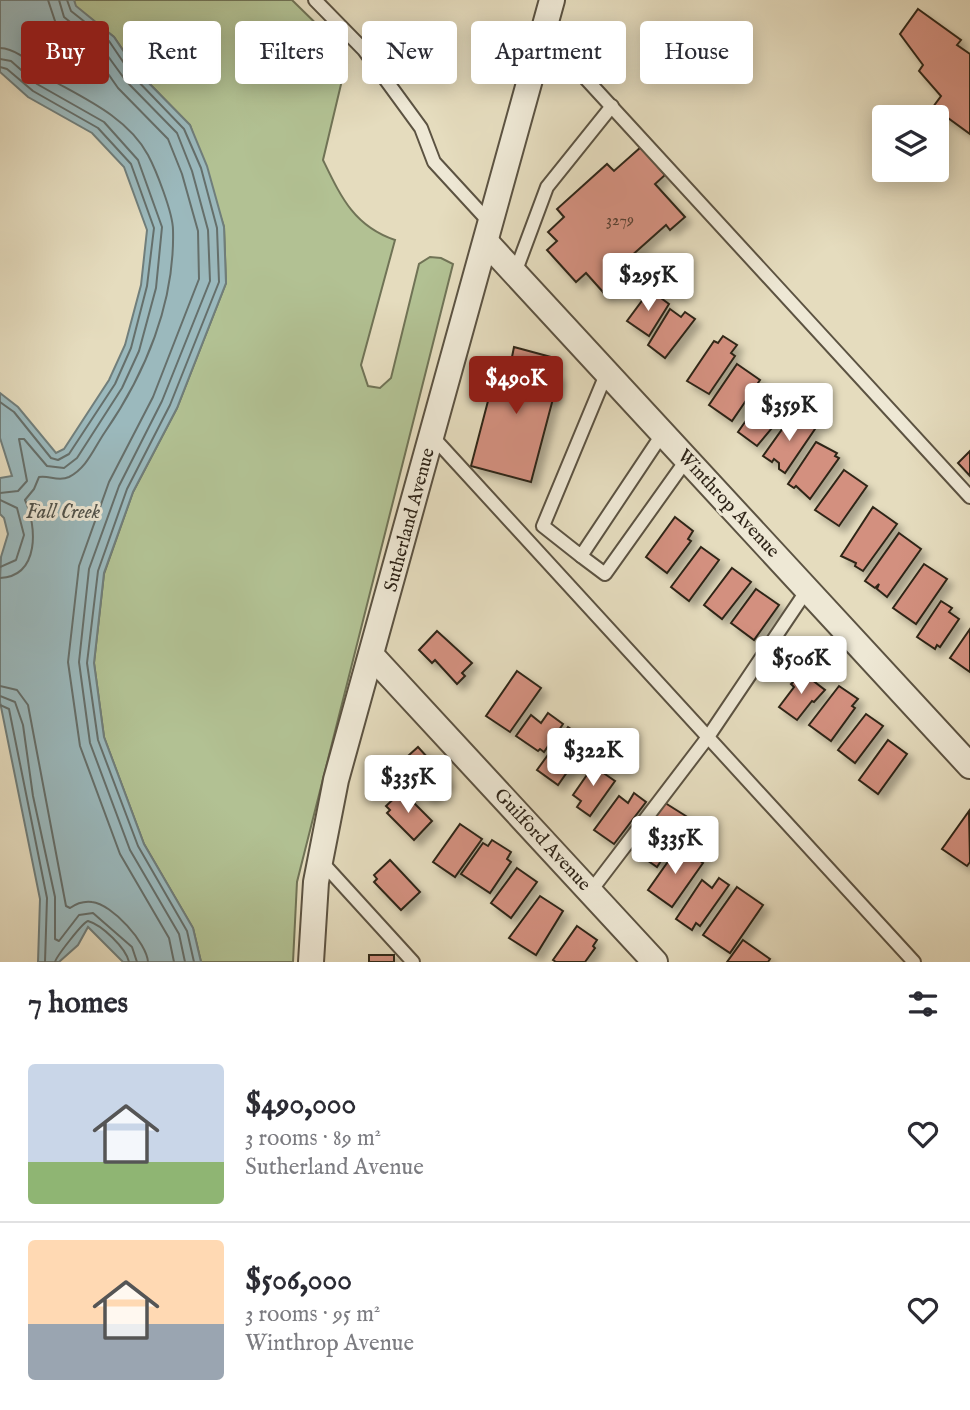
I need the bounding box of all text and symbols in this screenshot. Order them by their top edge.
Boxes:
chip: Buy [21,21,109,84]
chip: Rent [123,21,221,84]
chip: Filters [235,21,348,84]
chip: New [362,21,457,84]
chip: Apartment [471,21,626,84]
chip: House [640,21,753,84]
map controls [872,105,949,182]
button: layers [872,105,949,182]
house number: 3279 [606,211,634,231]
pin: $295K [599,254,697,313]
text: $295K [619,261,677,290]
pin: $490K [467,356,565,416]
text: $490K [485,364,547,393]
pin: $359K [740,384,838,443]
text: $359K [761,391,817,420]
street label: Sutherland Avenue [379,445,441,594]
street label: Winthrop Avenue [672,445,785,563]
water label: Fall Creek [26,499,101,526]
pin: $506K [752,636,850,696]
text: $506K [772,644,830,673]
pin: $322K [544,728,642,788]
text: $322K [563,736,623,765]
pin: $335K [359,756,457,815]
text: $335K [381,763,435,792]
street label: Guilford Avenue [488,784,596,896]
pin: $335K [626,816,724,876]
text: $335K [648,824,702,853]
text: 7 homes [28,985,128,1023]
icon: filters [904,985,942,1023]
text: $490,000 [245,1086,356,1124]
icon: home [84,1092,168,1176]
icon: heart [904,1115,942,1153]
text: 3 rooms · 89 m² [245,1124,381,1153]
text: Sutherland Avenue [245,1153,424,1182]
text: $506,000 [245,1262,352,1300]
icon: home [84,1268,168,1352]
icon: heart [904,1291,942,1329]
text: 3 rooms · 95 m² [245,1300,380,1329]
text: Winthrop Avenue [245,1329,414,1358]

